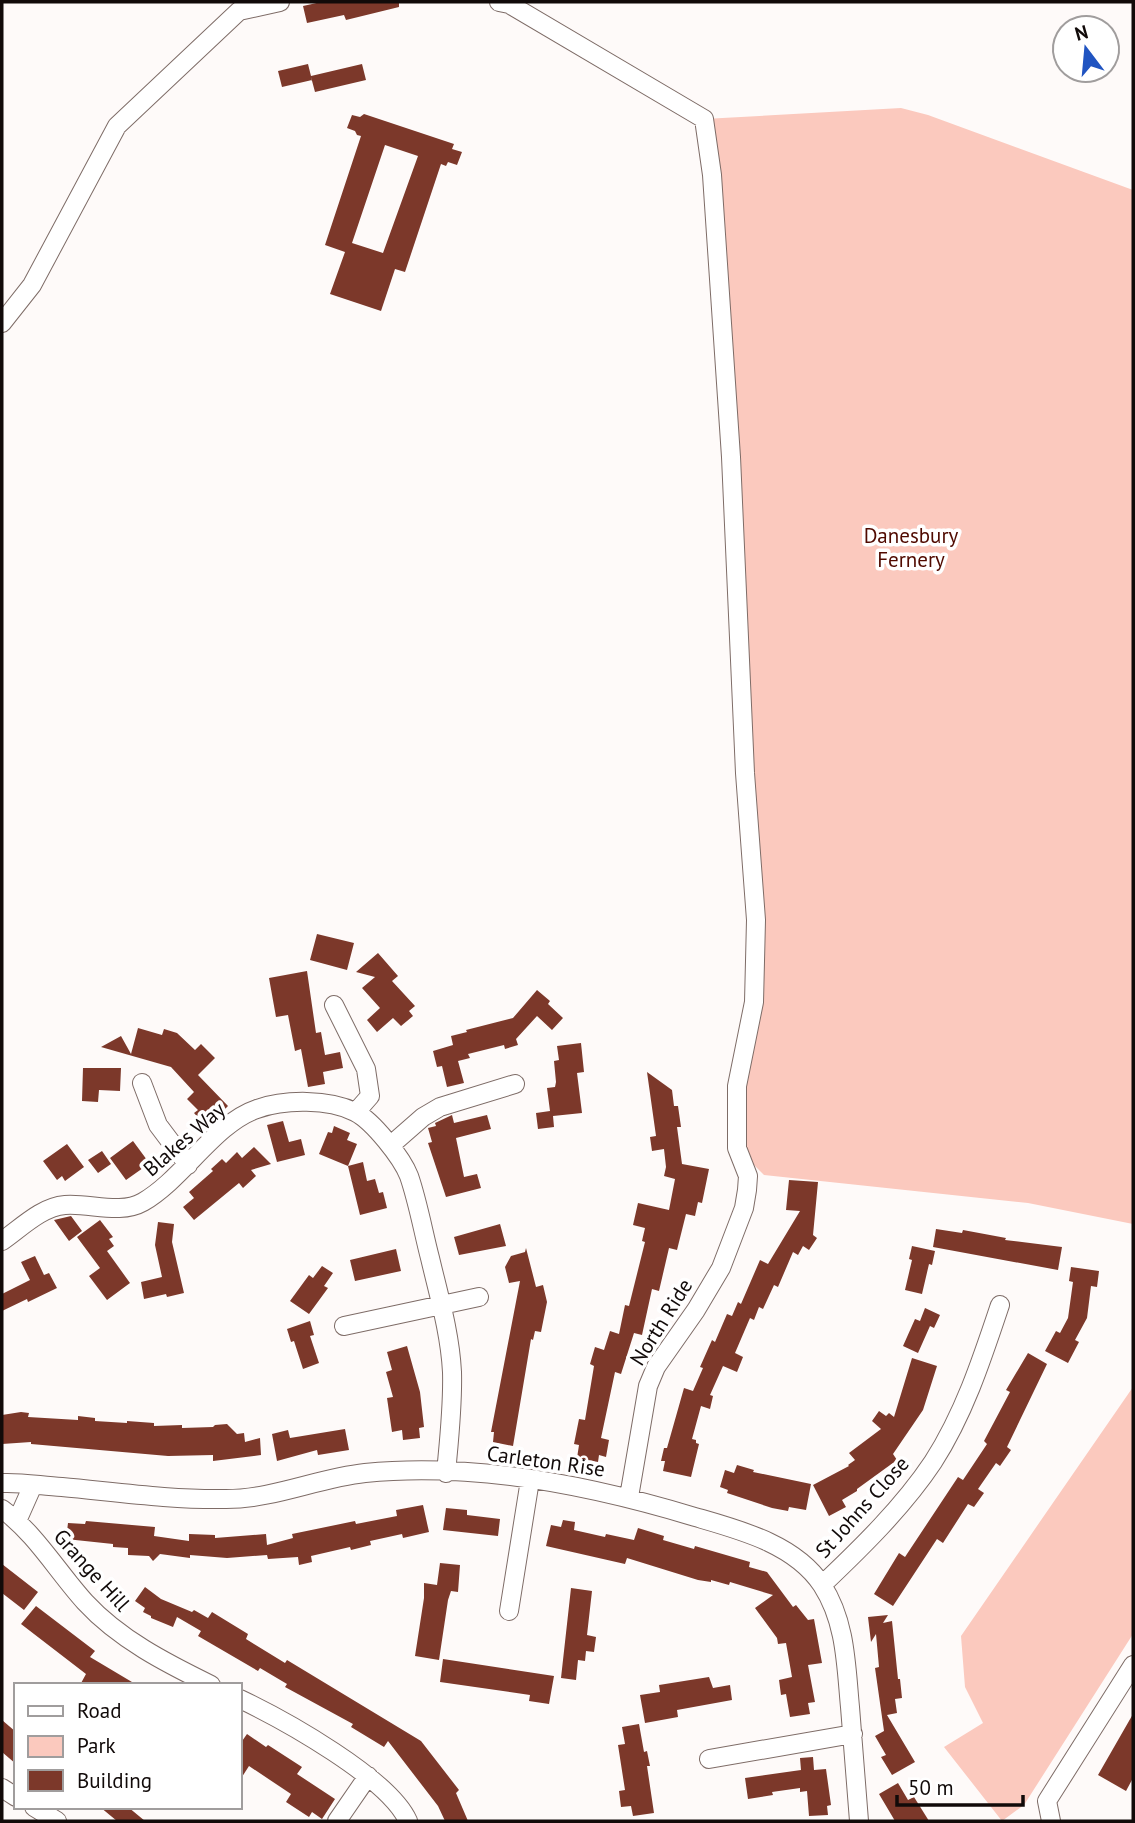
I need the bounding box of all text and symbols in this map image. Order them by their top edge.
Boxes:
north arrow [1051,14,1121,84]
text: N [1072,19,1091,46]
park label: Danesbury Fernery [864,522,959,573]
street label: Blakes Way [137,1096,231,1182]
street label: North Ride [624,1274,698,1370]
street label: Carleton Rise [485,1439,607,1483]
street label: St Johns Close [809,1451,915,1563]
street label: Grange Hill [48,1523,136,1617]
legend [14,1683,242,1809]
text: Road [77,1697,121,1724]
text: Park [77,1732,116,1759]
scale bar [897,1764,1023,1808]
text: Building [77,1767,152,1794]
text: 50 m [908,1774,954,1801]

